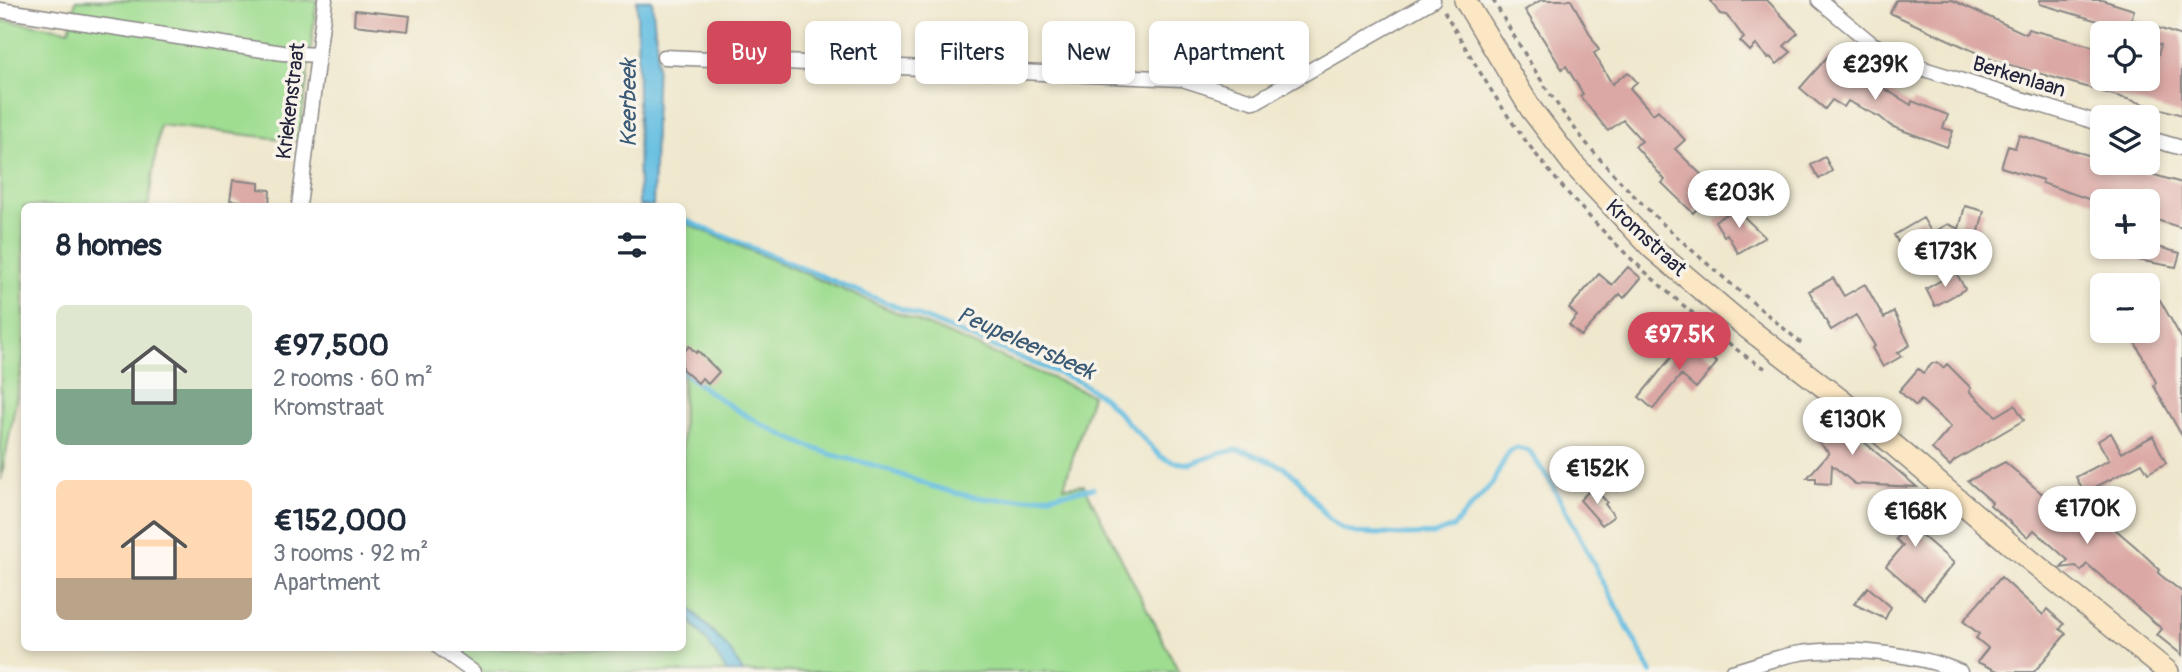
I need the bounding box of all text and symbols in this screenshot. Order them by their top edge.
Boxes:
chip: Buy [707,21,791,84]
chip: Rent [805,21,901,84]
chip: Filters [915,21,1028,84]
chip: New [1042,21,1135,84]
chip: Apartment [1149,21,1309,84]
map controls [2090,21,2160,343]
button: locate [2090,21,2160,91]
street label: Kriekenstraat [270,41,312,161]
pin: €239K [1826,42,1924,102]
text: €239K [1842,50,1908,79]
street label: Berkenlaan [1969,50,2069,104]
water label: Keerbeek [614,56,643,147]
button: layers [2090,105,2160,175]
pin: €203K [1690,170,1788,230]
text: €203K [1704,178,1774,207]
button: + [2090,189,2160,259]
street label: Kromstraat [1600,194,1693,283]
icon: filters [613,226,651,264]
text: 8 homes [56,227,162,264]
pin: €173K [1896,230,1994,289]
text: €173K [1913,237,1977,266]
button: − [2090,273,2160,343]
water label: Peupeleersbeek [952,300,1102,387]
pin: €97.5K [1622,312,1736,372]
text: €97.5K [1644,320,1714,349]
text: €97,500 [273,327,389,364]
icon: home [112,333,196,417]
text: 2 rooms · 60 m² [273,364,433,393]
text: Kromstraat [273,393,384,422]
pin: €130K [1803,398,1901,457]
text: €130K [1819,405,1885,434]
pin: €152K [1548,447,1646,506]
text: €152K [1565,454,1629,483]
pin: €170K [2038,486,2136,546]
pin: €168K [1866,490,1964,549]
text: €170K [2054,494,2120,523]
text: €168K [1883,497,1947,526]
text: €152,000 [273,502,407,539]
icon: home [112,508,196,592]
text: 3 rooms · 92 m² [273,539,428,568]
text: Apartment [273,568,380,597]

